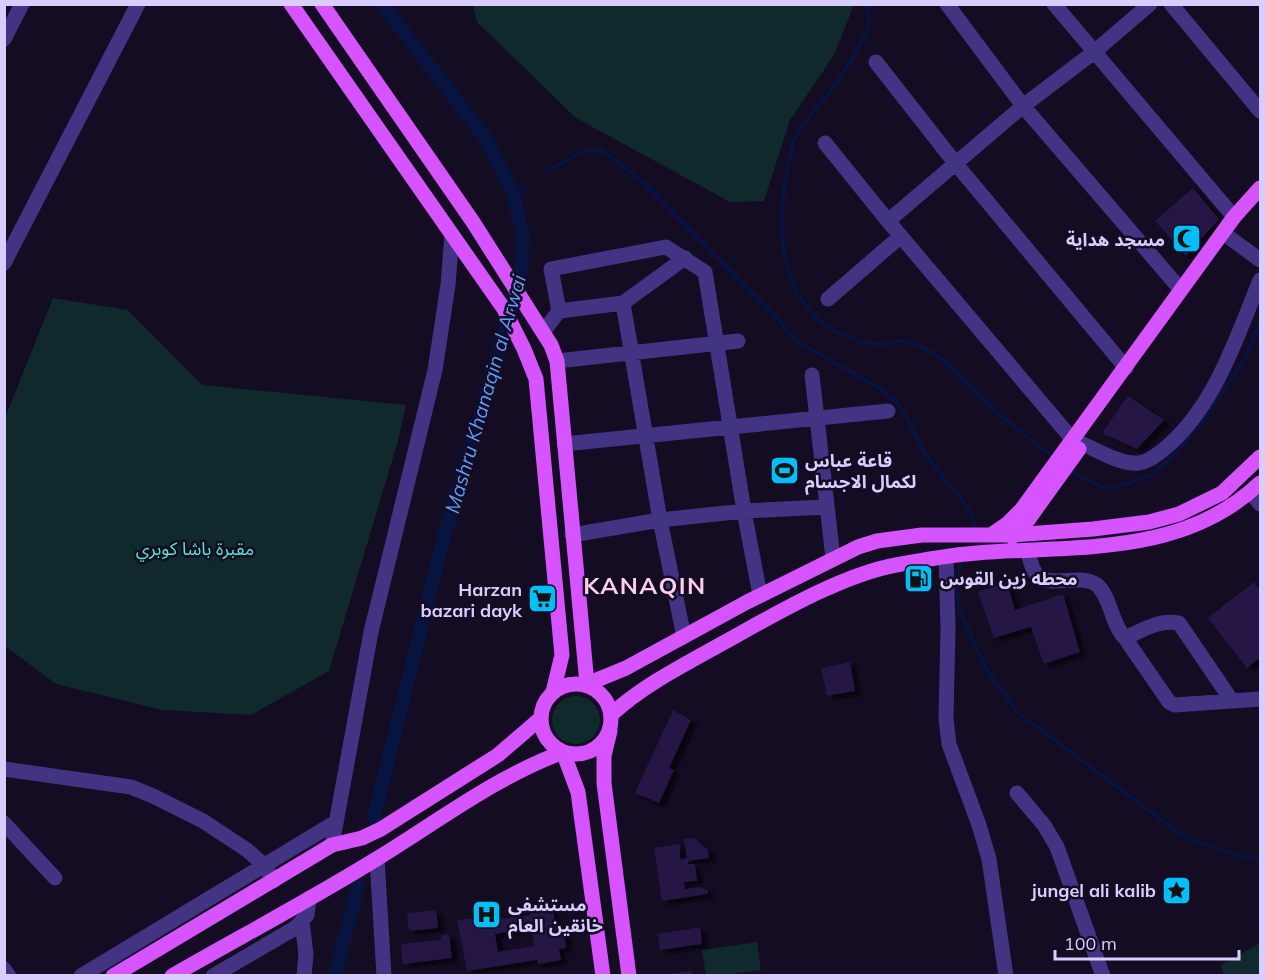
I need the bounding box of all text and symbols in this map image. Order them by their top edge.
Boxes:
mosque icon: مسجد هداية [1170,223,1202,255]
place label: مسجد هداية [1066,228,1165,251]
water label: Mashru Khanaqin al Arwai [439,272,531,516]
place label: قاعة عباس لكمال الاجسام [805,449,916,495]
sports icon: قاعة عباس لكمال الاجسام [768,454,800,486]
park label: مقبرة باشا كوبري [136,537,254,562]
fuel station icon: محطه زين القوس [903,562,935,594]
place label: محطه زين القوس [940,567,1077,590]
district label: KANAQIN [583,570,707,600]
place label: Harzan bazari dayk [420,578,523,622]
supermarket icon: Harzan bazari dayk [527,583,559,615]
place icon: jungel ali kalib [1161,874,1193,906]
place label: jungel ali kalib [1030,879,1156,902]
place label: مستشفى خانقين العام [508,893,603,939]
hospital icon: مستشفى خانقين العام [471,898,503,930]
scale bar [1055,923,1240,961]
text: 100 m [1064,932,1117,955]

